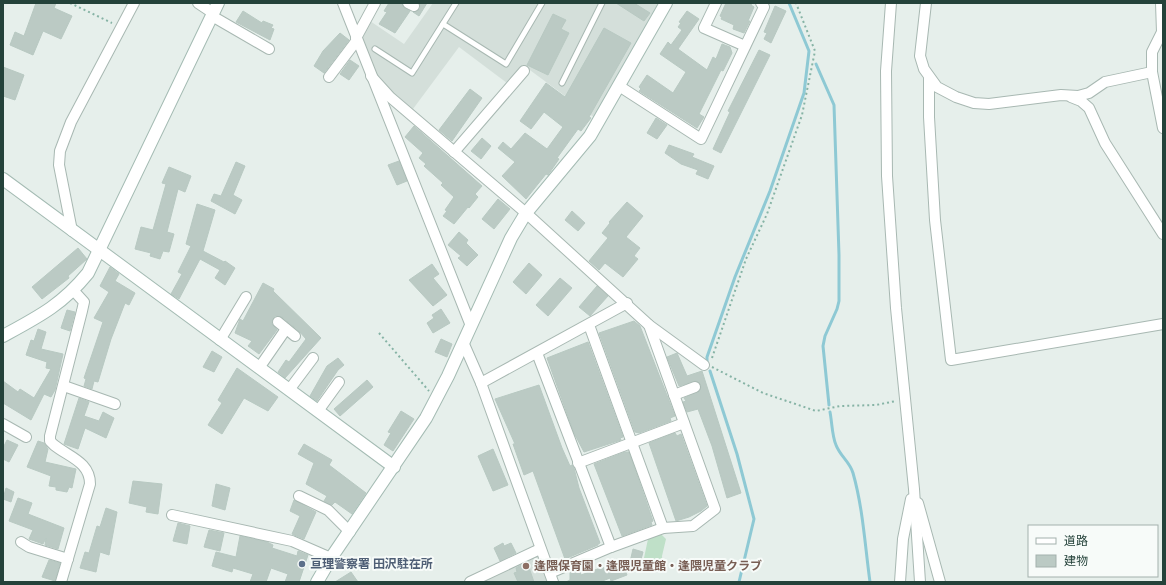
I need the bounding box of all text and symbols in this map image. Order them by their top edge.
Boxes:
legend [1028,525,1158,577]
text: 道路 [1064,533,1088,548]
text: 建物 [1064,553,1088,568]
place label: 亘理警察署 田沢駐在所 [310,556,433,571]
place label: 逢隈保育園・逢隈児童館・逢隈児童クラブ [534,558,762,573]
marker: 亘理警察署 田沢駐在所 [297,559,307,569]
marker: 逢隈保育園・逢隈児童館・逢隈児童クラブ [521,561,531,571]

